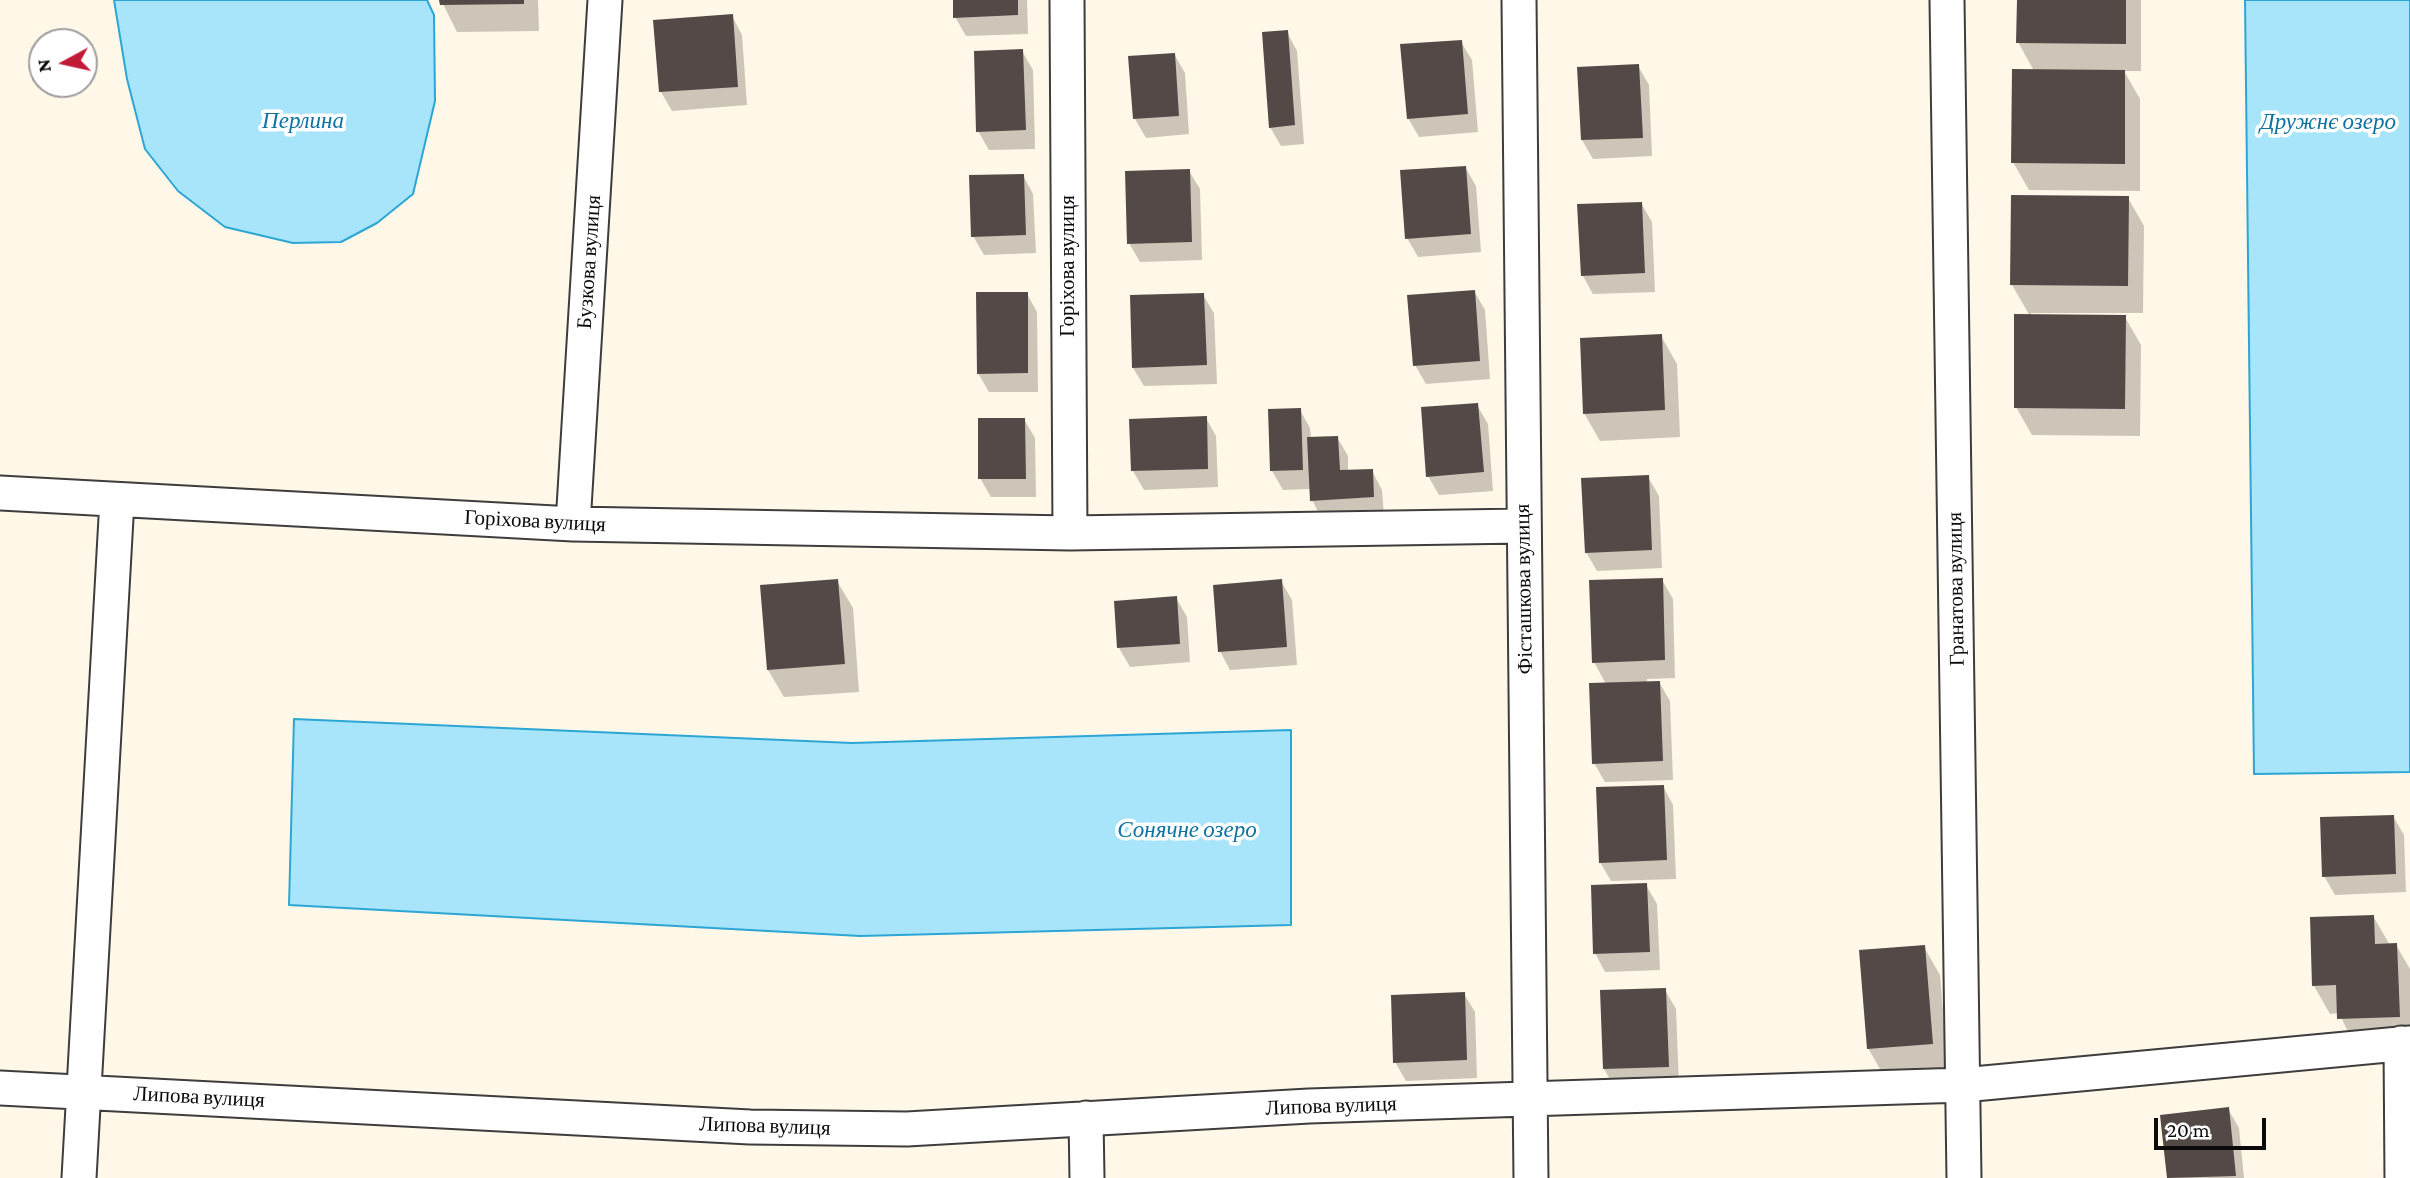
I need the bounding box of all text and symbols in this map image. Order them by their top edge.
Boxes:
north arrow [28,28,98,98]
text: N [32,58,55,74]
water label: Перлина [262,107,344,135]
water label: Дружнє озеро [2260,108,2396,136]
street label: Бузкова вулиця [572,194,606,330]
street label: Горіхова вулиця [1055,195,1081,337]
street label: Фісташкова вулиця [1510,503,1538,675]
street label: Горіхова вулиця [464,505,606,537]
street label: Гранатова вулиця [1942,512,1970,666]
water label: Сонячне озеро [1117,816,1257,844]
street label: Липова вулиця [133,1081,265,1113]
street label: Липова вулиця [1265,1091,1397,1121]
scale bar [2158,1104,2270,1148]
street label: Липова вулиця [699,1111,831,1141]
text: 20 m [2167,1118,2210,1142]

